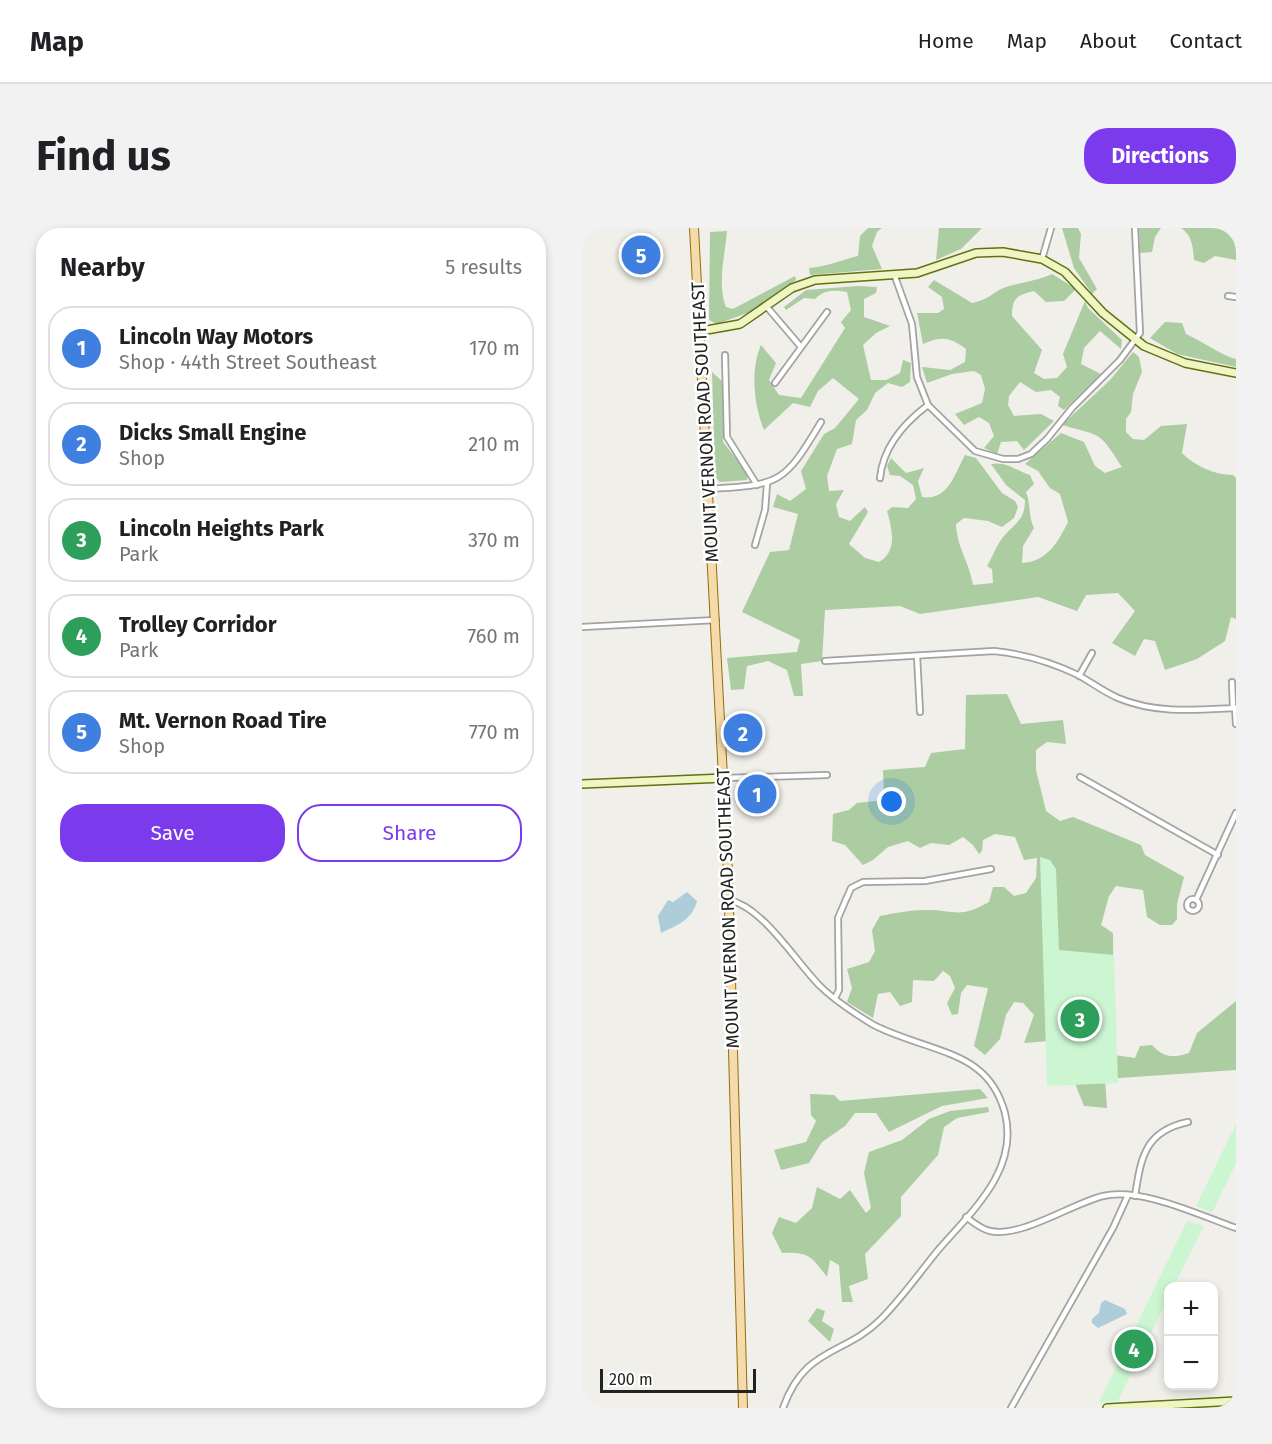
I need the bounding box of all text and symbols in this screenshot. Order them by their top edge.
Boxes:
text: Map [30,25,84,58]
text: Home [918,28,974,54]
text: Map [1007,28,1047,54]
text: About [1080,28,1137,54]
text: Contact [1170,28,1242,54]
button: Directions [1084,128,1236,184]
text: Find us [36,131,171,181]
pin: 5 [622,232,660,278]
text: Nearby [60,252,145,283]
text: 5 results [445,255,522,279]
street label: MOUNT VERNON ROAD SOUTHEAST [687,280,723,563]
text: Lincoln Way Motors [119,323,313,350]
text: 1 [77,336,86,360]
text: 170 m [469,336,520,360]
text: Shop · 44th Street Southeast [119,350,377,374]
text: Dicks Small Engine [119,419,306,446]
text: 2 [76,432,87,456]
text: 210 m [468,432,520,456]
text: Shop [119,446,165,470]
text: Lincoln Heights Park [119,515,324,542]
text: 3 [76,528,87,552]
text: 370 m [468,528,520,552]
text: Park [119,542,158,566]
text: Trolley Corridor [119,611,277,638]
text: 4 [76,624,87,648]
text: 760 m [467,624,520,648]
text: Park [119,638,158,662]
text: Mt. Vernon Road Tire [119,707,327,734]
pin: 2 [724,710,762,756]
text: 5 [76,720,87,744]
text: 770 m [469,720,520,744]
text: Shop [119,734,165,758]
street label: MOUNT VERNON ROAD SOUTHEAST [712,767,744,1049]
pin: 1 [738,772,777,816]
your location [877,787,906,816]
button: Save [60,804,285,862]
button: Share [297,804,522,862]
pin: 3 [1060,996,1100,1042]
map controls [1164,1282,1218,1390]
button: + [1164,1282,1218,1336]
pin: 4 [1114,1326,1154,1372]
button: − [1164,1336,1218,1390]
scale bar [600,1366,756,1394]
text: 200 m [609,1370,653,1389]

